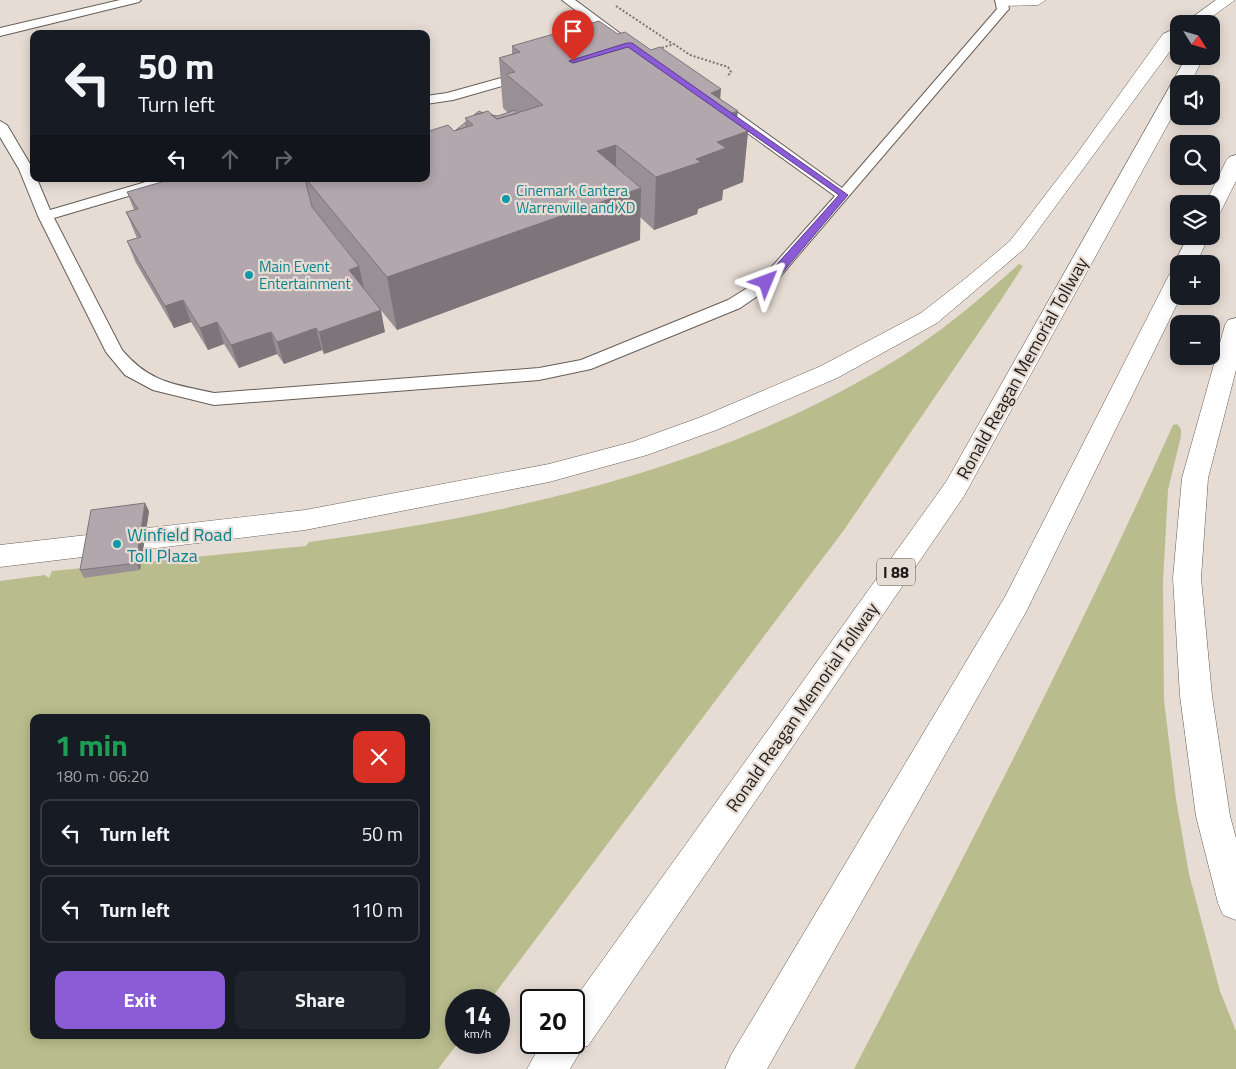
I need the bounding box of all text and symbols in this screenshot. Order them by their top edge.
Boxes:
pin [552,10,594,61]
north arrow [1170,15,1220,65]
map controls [1170,15,1220,365]
icon: arrive [559,17,587,45]
text: 50 m [138,39,214,93]
icon: left [55,50,120,115]
button: sound [1170,75,1220,125]
text: Turn left [138,87,215,121]
button: search [1170,135,1220,185]
icon: left [163,145,191,173]
icon: ahead [216,145,244,173]
icon: right [269,145,297,173]
place label: Cinemark Cantera Warrenville and XD [516,179,636,219]
marker: Cinemark Cantera Warrenville and XD [500,193,512,205]
button: layers [1170,195,1220,245]
street label: Ronald Reagan Memorial Tollway [949,252,1095,484]
place label: Main Event Entertainment [259,255,352,295]
position arrow [739,255,791,307]
button: + [1170,255,1220,305]
marker: Main Event Entertainment [243,269,255,281]
button: − [1170,315,1220,365]
place label: Winfield Road Toll Plaza [127,521,232,569]
marker: Winfield Road Toll Plaza [111,538,123,550]
road number: I 88 [877,558,915,586]
street label: Ronald Reagan Memorial Tollway [719,596,885,817]
text: 1 min [55,722,128,768]
button: close [353,731,405,783]
text: 180 m · 06:20 [55,764,149,788]
icon: left [57,819,85,847]
text: Turn left [100,819,170,848]
text: 50 m [362,819,403,848]
icon: left [57,895,85,923]
text: Turn left [100,895,170,924]
text: 110 m [351,895,403,924]
button: Exit [55,971,225,1029]
button: Share [235,971,405,1029]
speed limit sign: 20 [520,989,585,1054]
text: 14 [463,996,492,1034]
text: km/h [464,1024,491,1043]

